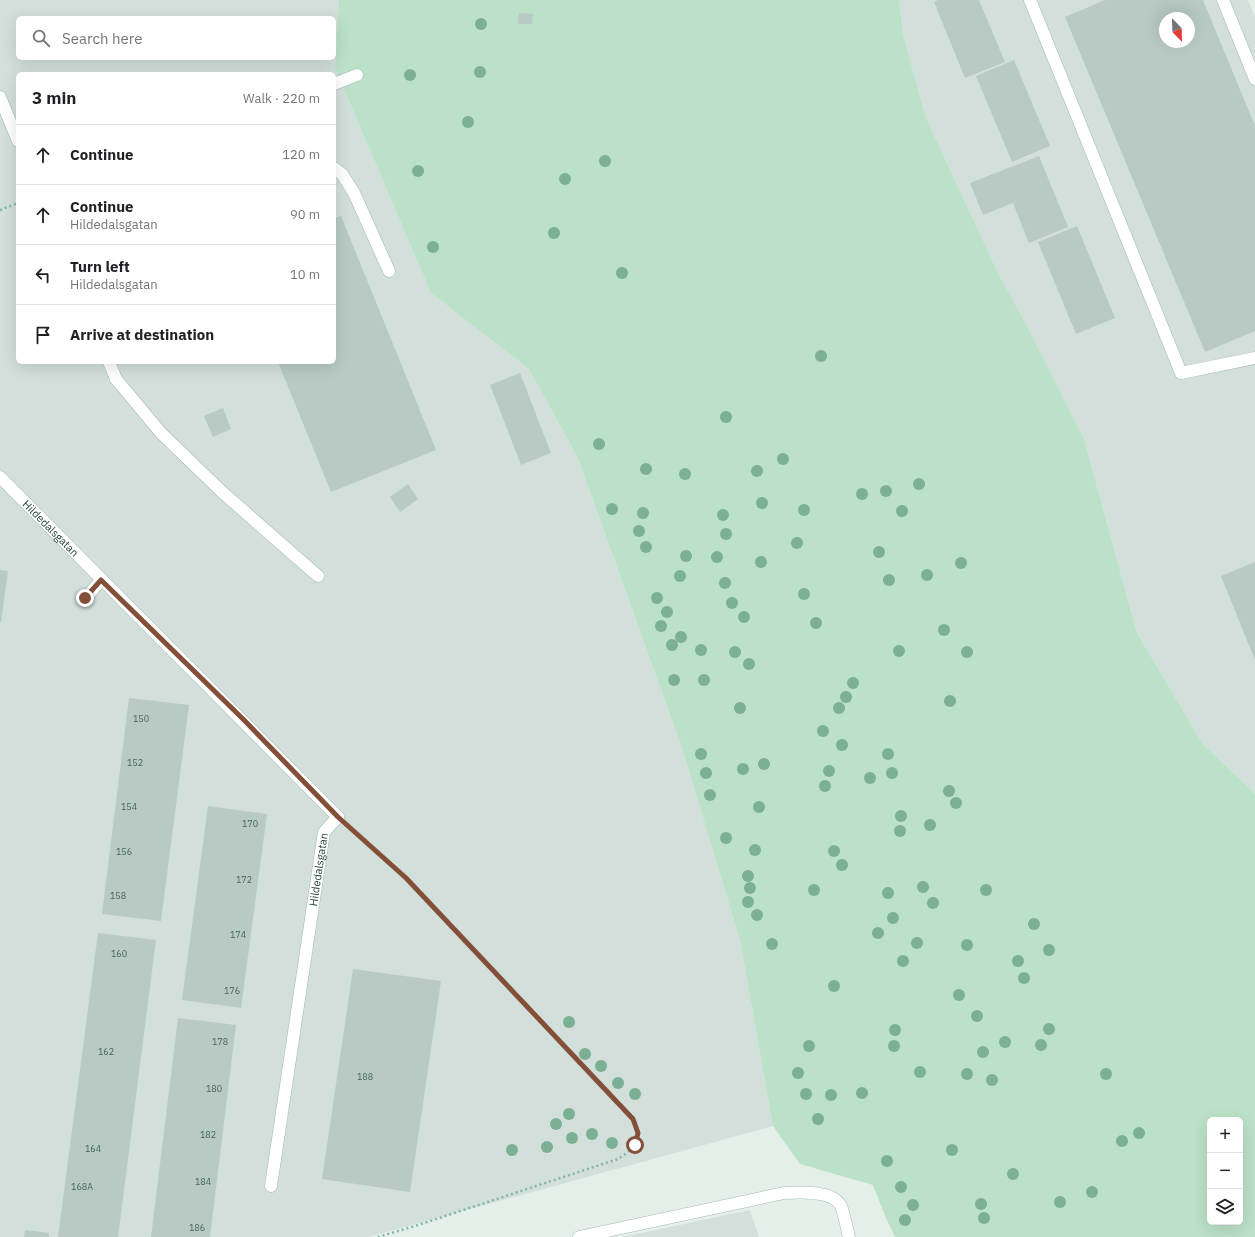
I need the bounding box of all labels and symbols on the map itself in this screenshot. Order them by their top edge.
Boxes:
north arrow [1159,12,1195,48]
street label: Hildedalsgatan [20,497,82,559]
route end [76,589,94,607]
house number: 150 [133,713,149,724]
house number: 152 [127,757,143,768]
house number: 154 [121,801,137,812]
house number: 170 [242,818,258,829]
street label: Hildedalsgatan [306,832,331,907]
house number: 156 [116,846,132,857]
house number: 172 [236,874,252,885]
house number: 158 [110,890,126,901]
house number: 174 [230,929,246,940]
house number: 160 [111,948,127,959]
house number: 176 [224,985,240,996]
house number: 178 [212,1036,228,1047]
house number: 162 [98,1046,114,1057]
house number: 188 [357,1071,373,1082]
house number: 180 [206,1083,222,1094]
house number: 182 [200,1129,216,1140]
route start [626,1136,644,1154]
house number: 164 [85,1143,101,1154]
house number: 184 [195,1176,211,1187]
house number: 168A [71,1181,93,1192]
house number: 186 [189,1222,205,1233]

